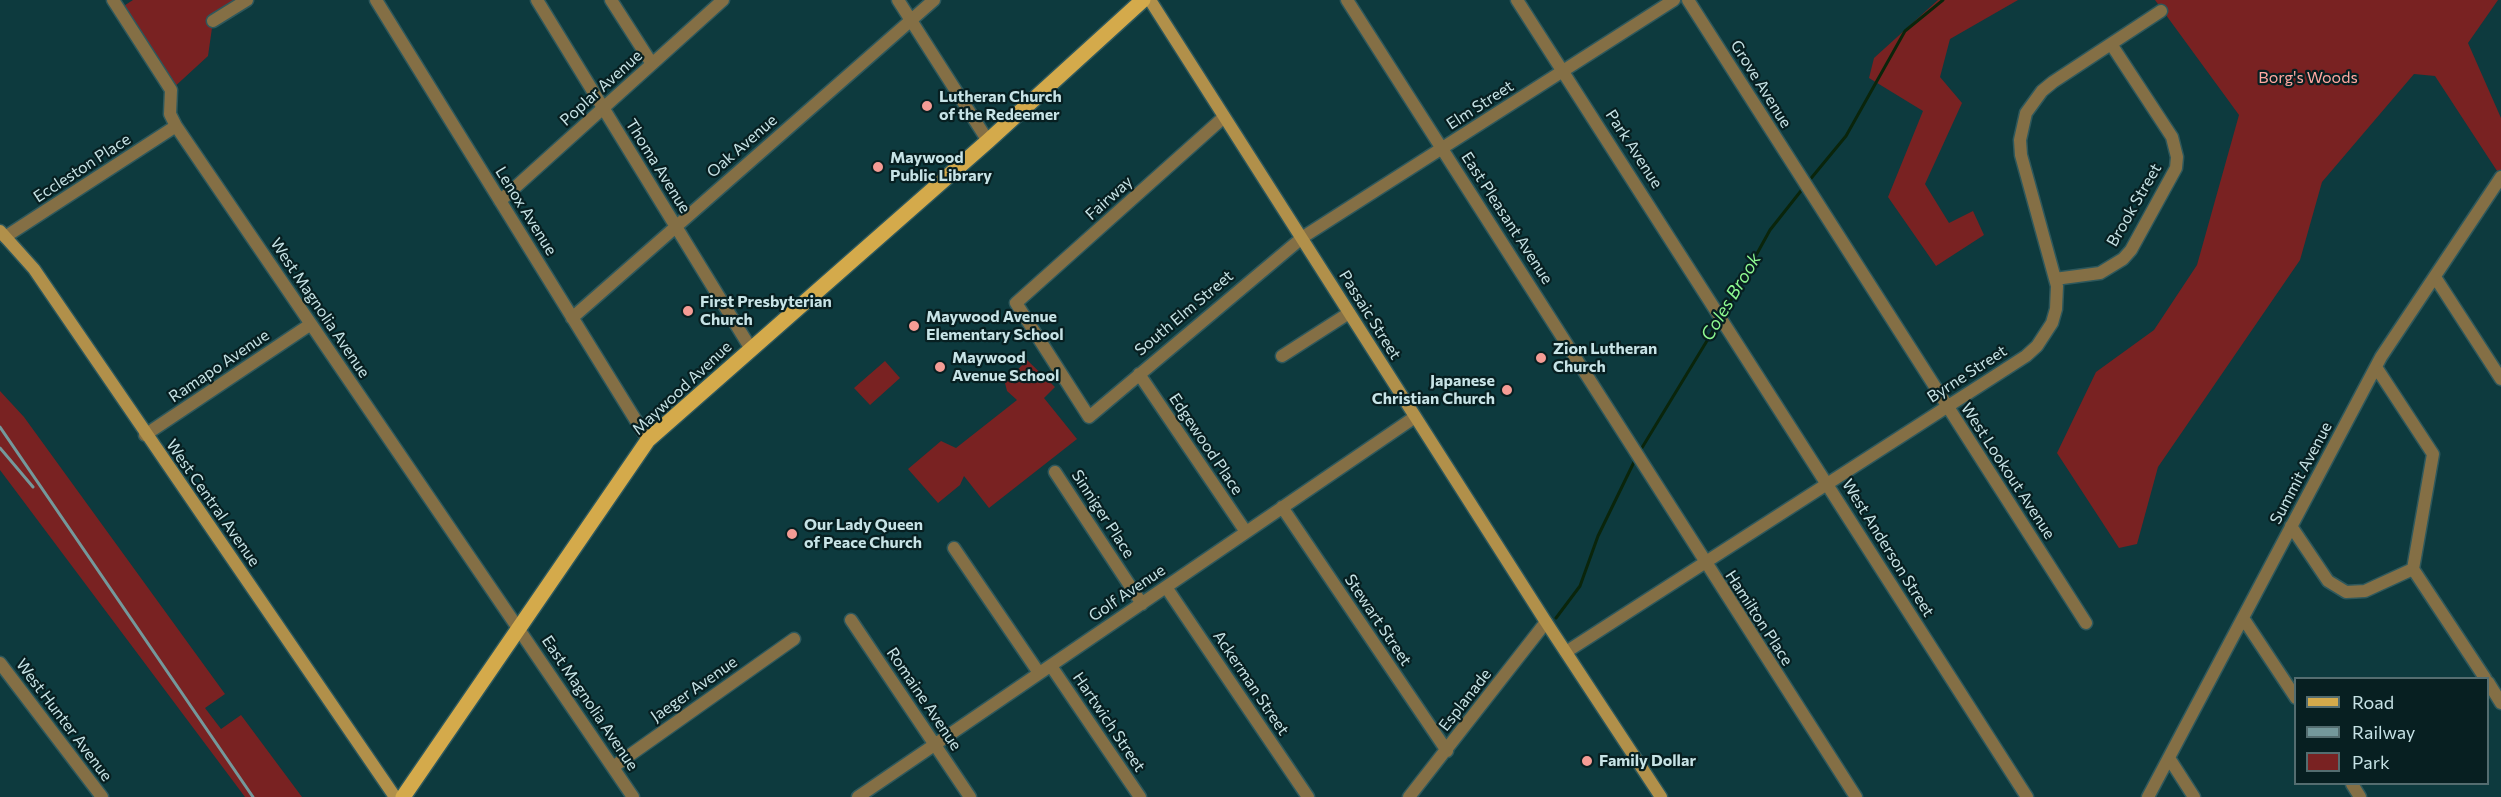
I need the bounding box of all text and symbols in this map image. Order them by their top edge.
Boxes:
street label: Grove Avenue [1726,37,1796,131]
street label: Poplar Avenue [556,46,646,130]
park label: Borg's Woods [2258,68,2358,88]
street label: Elm Street [1443,76,1517,134]
place label: Lutheran Church of the Redeemer [939,87,1062,125]
marker: Lutheran Church of the Redeemer [920,99,934,113]
street label: Park Avenue [1601,106,1667,192]
street label: Oak Avenue [703,110,781,182]
street label: Thoma Avenue [621,115,695,217]
street label: Eccleston Place [30,129,134,207]
place label: Maywood Public Library [890,148,992,186]
street label: East Pleasant Avenue [1457,148,1557,288]
marker: Maywood Public Library [871,160,885,174]
street label: Brook Street [2103,160,2165,250]
street label: Lenox Avenue [491,163,561,259]
street label: Fairway [1081,172,1137,224]
street label: West Magnolia Avenue [266,234,374,382]
water label: Coles Brook [1696,249,1766,345]
street label: South Elm Street [1131,266,1237,360]
street label: Passaic Street [1335,267,1405,363]
place label: First Presbyterian Church [700,292,832,330]
marker: First Presbyterian Church [681,304,695,318]
place label: Maywood Avenue Elementary School [926,307,1064,345]
marker: Maywood Avenue Elementary School [907,319,921,333]
street label: Ramapo Avenue [165,325,273,407]
street label: Maywood Avenue [628,337,736,439]
place label: Zion Lutheran Church [1553,339,1657,377]
street label: Byrne Street [1924,341,2010,407]
place label: Maywood Avenue School [952,348,1059,386]
marker: Zion Lutheran Church [1534,351,1548,365]
marker: Maywood Avenue School [933,360,947,374]
place label: Japanese Christian Church [1372,371,1495,409]
marker: Japanese Christian Church [1500,383,1514,397]
street label: Edgewood Place [1165,390,1247,498]
street label: West Lookout Avenue [1957,399,2059,543]
street label: Summit Avenue [2266,418,2336,528]
street label: West Central Avenue [162,436,264,570]
street label: Sinniger Place [1067,466,1139,562]
street label: West Anderson Street [1838,476,1938,620]
place label: Our Lady Queen of Peace Church [804,515,923,553]
marker: Our Lady Queen of Peace Church [785,527,799,541]
street label: Golf Avenue [1085,560,1169,626]
street label: Hamilton Place [1721,567,1797,669]
street label: Stewart Street [1340,571,1416,669]
street label: Ackerman Street [1209,627,1293,739]
street label: East Magnolia Avenue [538,632,642,774]
street label: Romaine Avenue [882,644,966,754]
street label: Jaeger Avenue [647,652,741,726]
street label: West Hunter Avenue [12,655,116,785]
street label: Esplanade [1435,665,1495,735]
street label: Hartwich Street [1069,669,1149,775]
legend [2294,677,2489,785]
text: Road [2352,691,2394,713]
text: Railway [2352,721,2415,743]
place label: Family Dollar [1599,751,1696,771]
text: Park [2352,751,2390,773]
marker: Family Dollar [1580,754,1594,768]

